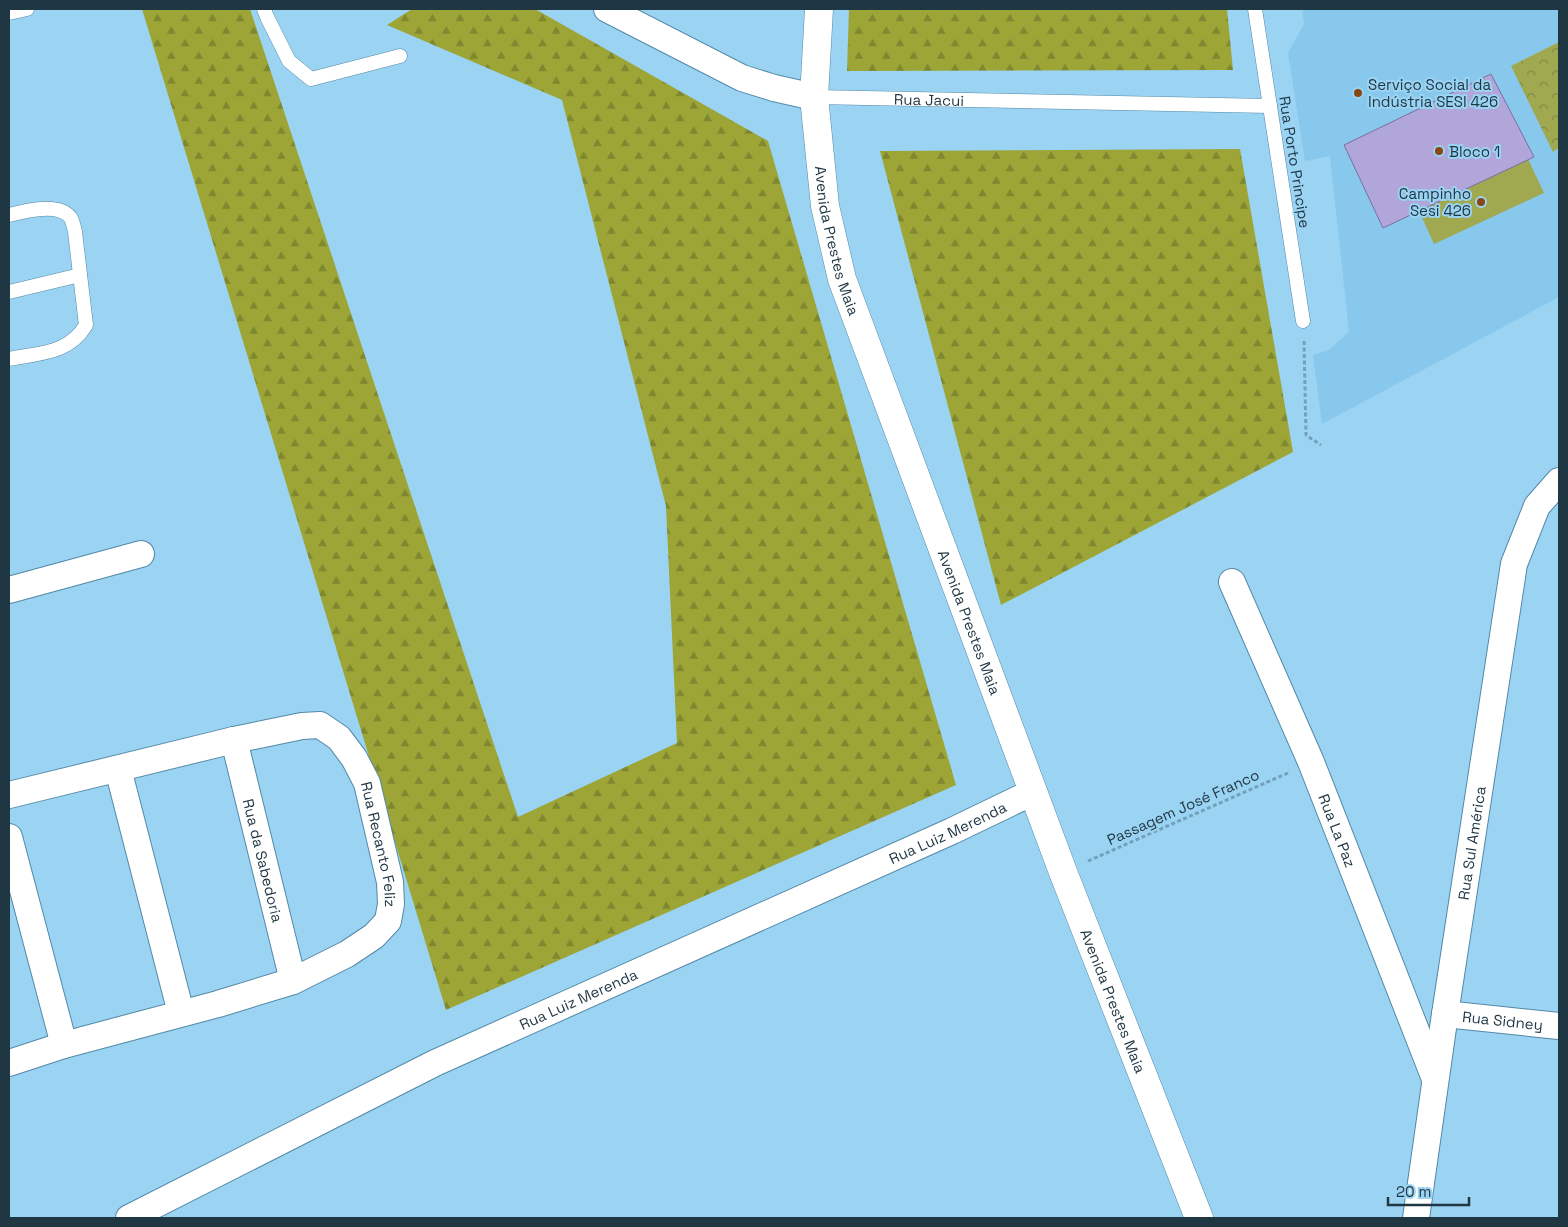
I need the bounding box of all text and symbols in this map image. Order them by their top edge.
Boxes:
place label: Serviço Social da Indústria SESI 426 [1368,75,1498,111]
marker: Serviço Social da Indústria SESI 426 [1352,87,1364,99]
street label: Rua Jacui [894,89,964,109]
street label: Rua Porto Principe [1275,95,1315,229]
place label: Bloco 1 [1449,142,1500,161]
marker: Bloco 1 [1433,145,1445,157]
street label: Avenida Prestes Maia [812,165,864,318]
place label: Campinho Sesi 426 [1399,184,1471,220]
marker: Campinho Sesi 426 [1475,196,1487,208]
street label: Avenida Prestes Maia [934,547,1006,698]
street label: Passagem José Franco [1104,765,1262,849]
street label: Rua Recanto Feliz [357,780,401,908]
street label: Rua Sul América [1453,784,1489,901]
street label: Rua La Paz [1315,791,1361,870]
street label: Rua da Sabedoria [239,797,288,925]
street label: Rua Luiz Merenda [886,797,1010,868]
street label: Avenida Prestes Maia [1077,926,1151,1076]
street label: Rua Luiz Merenda [516,964,641,1034]
street label: Rua Sidney [1461,1006,1544,1034]
scale bar [1388,1174,1469,1206]
text: 20 m [1396,1182,1431,1201]

